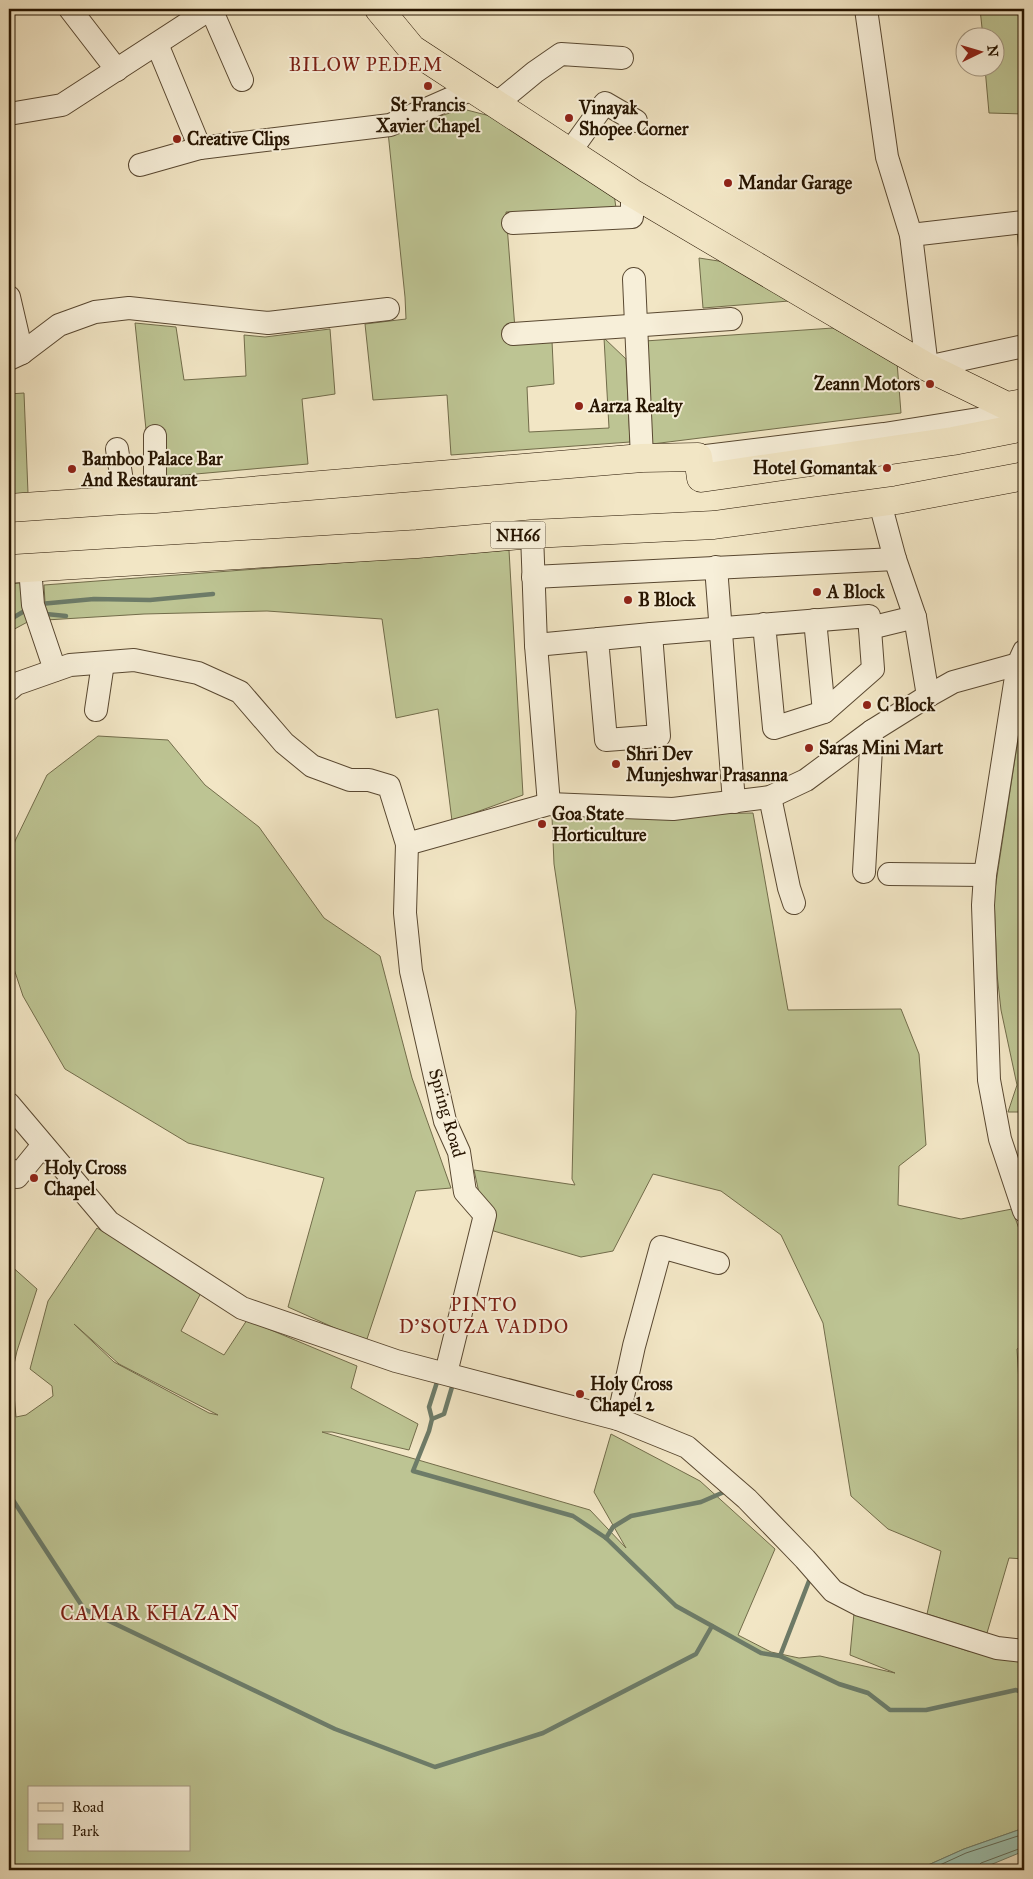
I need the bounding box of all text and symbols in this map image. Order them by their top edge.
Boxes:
north arrow [956,28,1006,78]
text: N [983,44,1001,58]
district label: BILOW PEDEM [289,53,443,76]
marker: St Francis Xavier Chapel [422,80,434,92]
place label: St Francis Xavier Chapel [375,94,481,138]
place label: Vinayak Shopee Corner [578,97,690,141]
marker: Vinayak Shopee Corner [563,112,575,124]
place label: Creative Clips [187,128,290,151]
marker: Creative Clips [171,133,183,145]
place label: Mandar Garage [738,172,853,195]
marker: Mandar Garage [722,177,734,189]
place label: Zeann Motors [814,373,920,395]
marker: Zeann Motors [924,378,936,390]
place label: Aarza Realty [588,395,684,418]
marker: Aarza Realty [573,400,585,412]
place label: Bamboo Palace Bar And Restaurant [81,448,224,491]
place label: Hotel Gomantak [753,457,878,479]
marker: Hotel Gomantak [881,462,893,474]
marker: Bamboo Palace Bar And Restaurant [66,463,78,475]
road number: NH66 [490,522,546,548]
place label: A Block [826,581,885,603]
marker: A Block [811,586,823,598]
place label: B Block [638,589,696,611]
marker: B Block [622,594,634,606]
place label: C Block [877,694,936,716]
marker: C Block [861,699,873,711]
place label: Saras Mini Mart [819,737,944,759]
marker: Saras Mini Mart [803,742,815,754]
place label: Shri Dev Munjeshwar Prasanna [626,743,788,787]
marker: Shri Dev Munjeshwar Prasanna [610,758,622,770]
place label: Goa State Horticulture [552,803,647,846]
marker: Goa State Horticulture [536,818,548,830]
street label: Spring Road [423,1066,470,1160]
place label: Holy Cross Chapel [44,1157,127,1201]
marker: Holy Cross Chapel [28,1172,40,1184]
district label: PINTO D’SOUZA VADDO [399,1293,569,1338]
place label: Holy Cross Chapel 2 [590,1373,673,1417]
marker: Holy Cross Chapel 2 [574,1388,586,1400]
district label: CAMAR KHAZAN [60,1601,240,1625]
legend [28,1786,190,1852]
text: Road [72,1798,104,1816]
text: Park [72,1822,99,1840]

